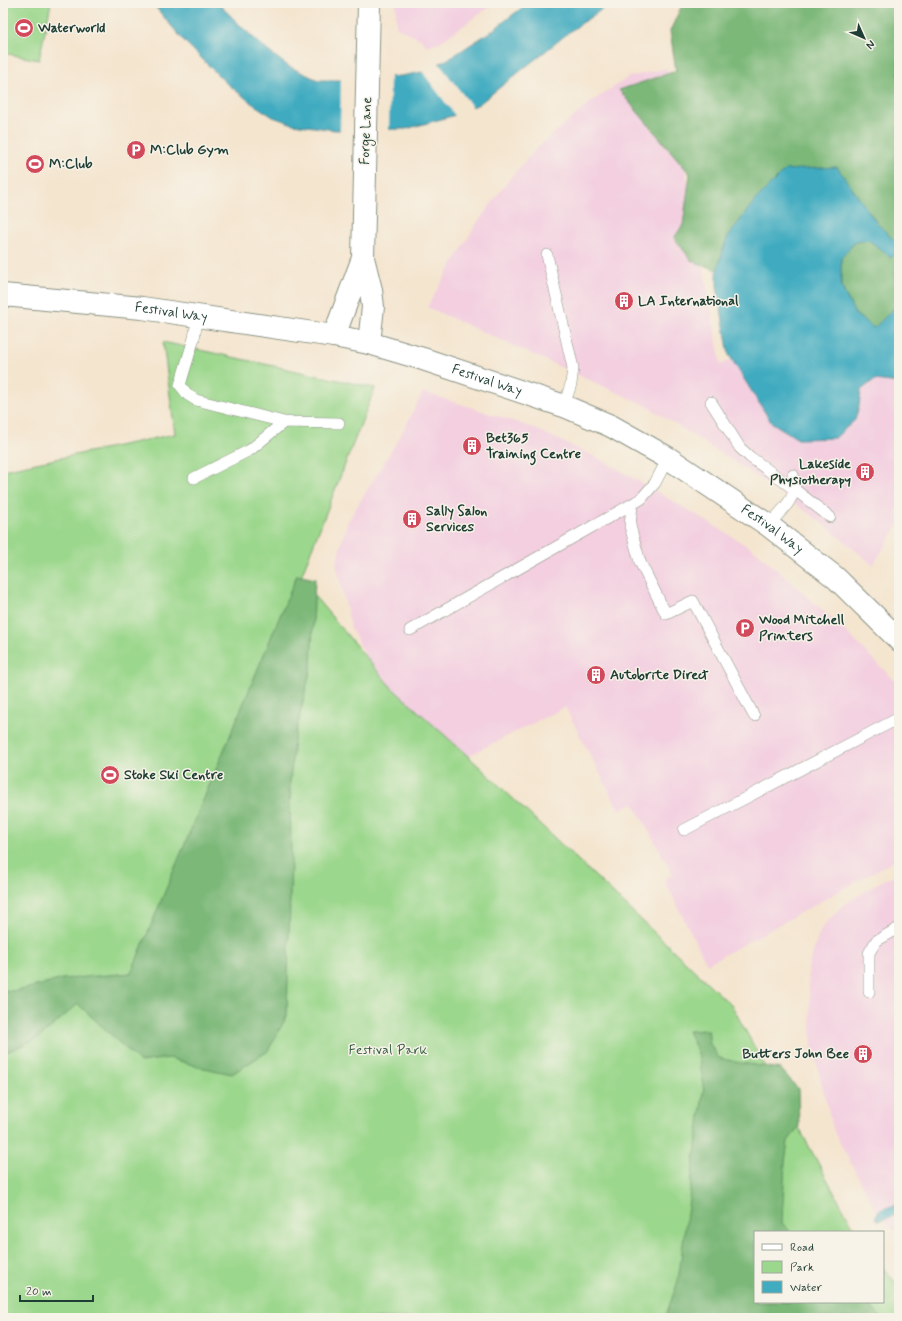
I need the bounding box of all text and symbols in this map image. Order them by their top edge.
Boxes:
sports icon: Waterworld [13,17,35,39]
north arrow [844,18,884,58]
place label: Waterworld [37,19,106,37]
text: N [863,37,878,52]
street label: Forge Lane [356,97,377,165]
parking icon: M:Club Gym [125,139,147,161]
place label: M:Club Gym [150,141,229,159]
sports icon: M:Club [24,153,46,175]
place label: M:Club [49,155,93,173]
building icon: LA International [613,290,635,312]
place label: LA International [638,292,739,310]
street label: Festival Way [134,298,209,326]
street label: Festival Way [449,360,524,400]
place label: Bet365 Training Centre [486,429,581,466]
building icon: Bet365 Training Centre [461,435,483,457]
place label: Lakeside Physiotherapy [770,455,852,489]
building icon: Lakeside Physiotherapy [854,461,876,483]
street label: Festival Way [737,500,807,558]
place label: Sally Salon Services [426,502,487,536]
building icon: Sally Salon Services [401,508,423,530]
place label: Wood Mitchell Printers [758,611,845,645]
parking icon: Wood Mitchell Printers [734,617,756,639]
building icon: Autobrite Direct [585,664,607,686]
place label: Autobrite Direct [610,666,709,684]
sports icon: Stoke Ski Centre [99,764,121,786]
place label: Stoke Ski Centre [124,766,223,784]
park label: Festival Park [349,1041,428,1059]
building icon: Butters John Bee [852,1043,874,1065]
place label: Butters John Bee [742,1045,849,1063]
legend [754,1231,884,1303]
text: Road [790,1240,814,1256]
text: Park [790,1260,814,1276]
scale bar [20,1277,93,1303]
text: Water [790,1280,822,1296]
text: 20 m [26,1284,52,1300]

